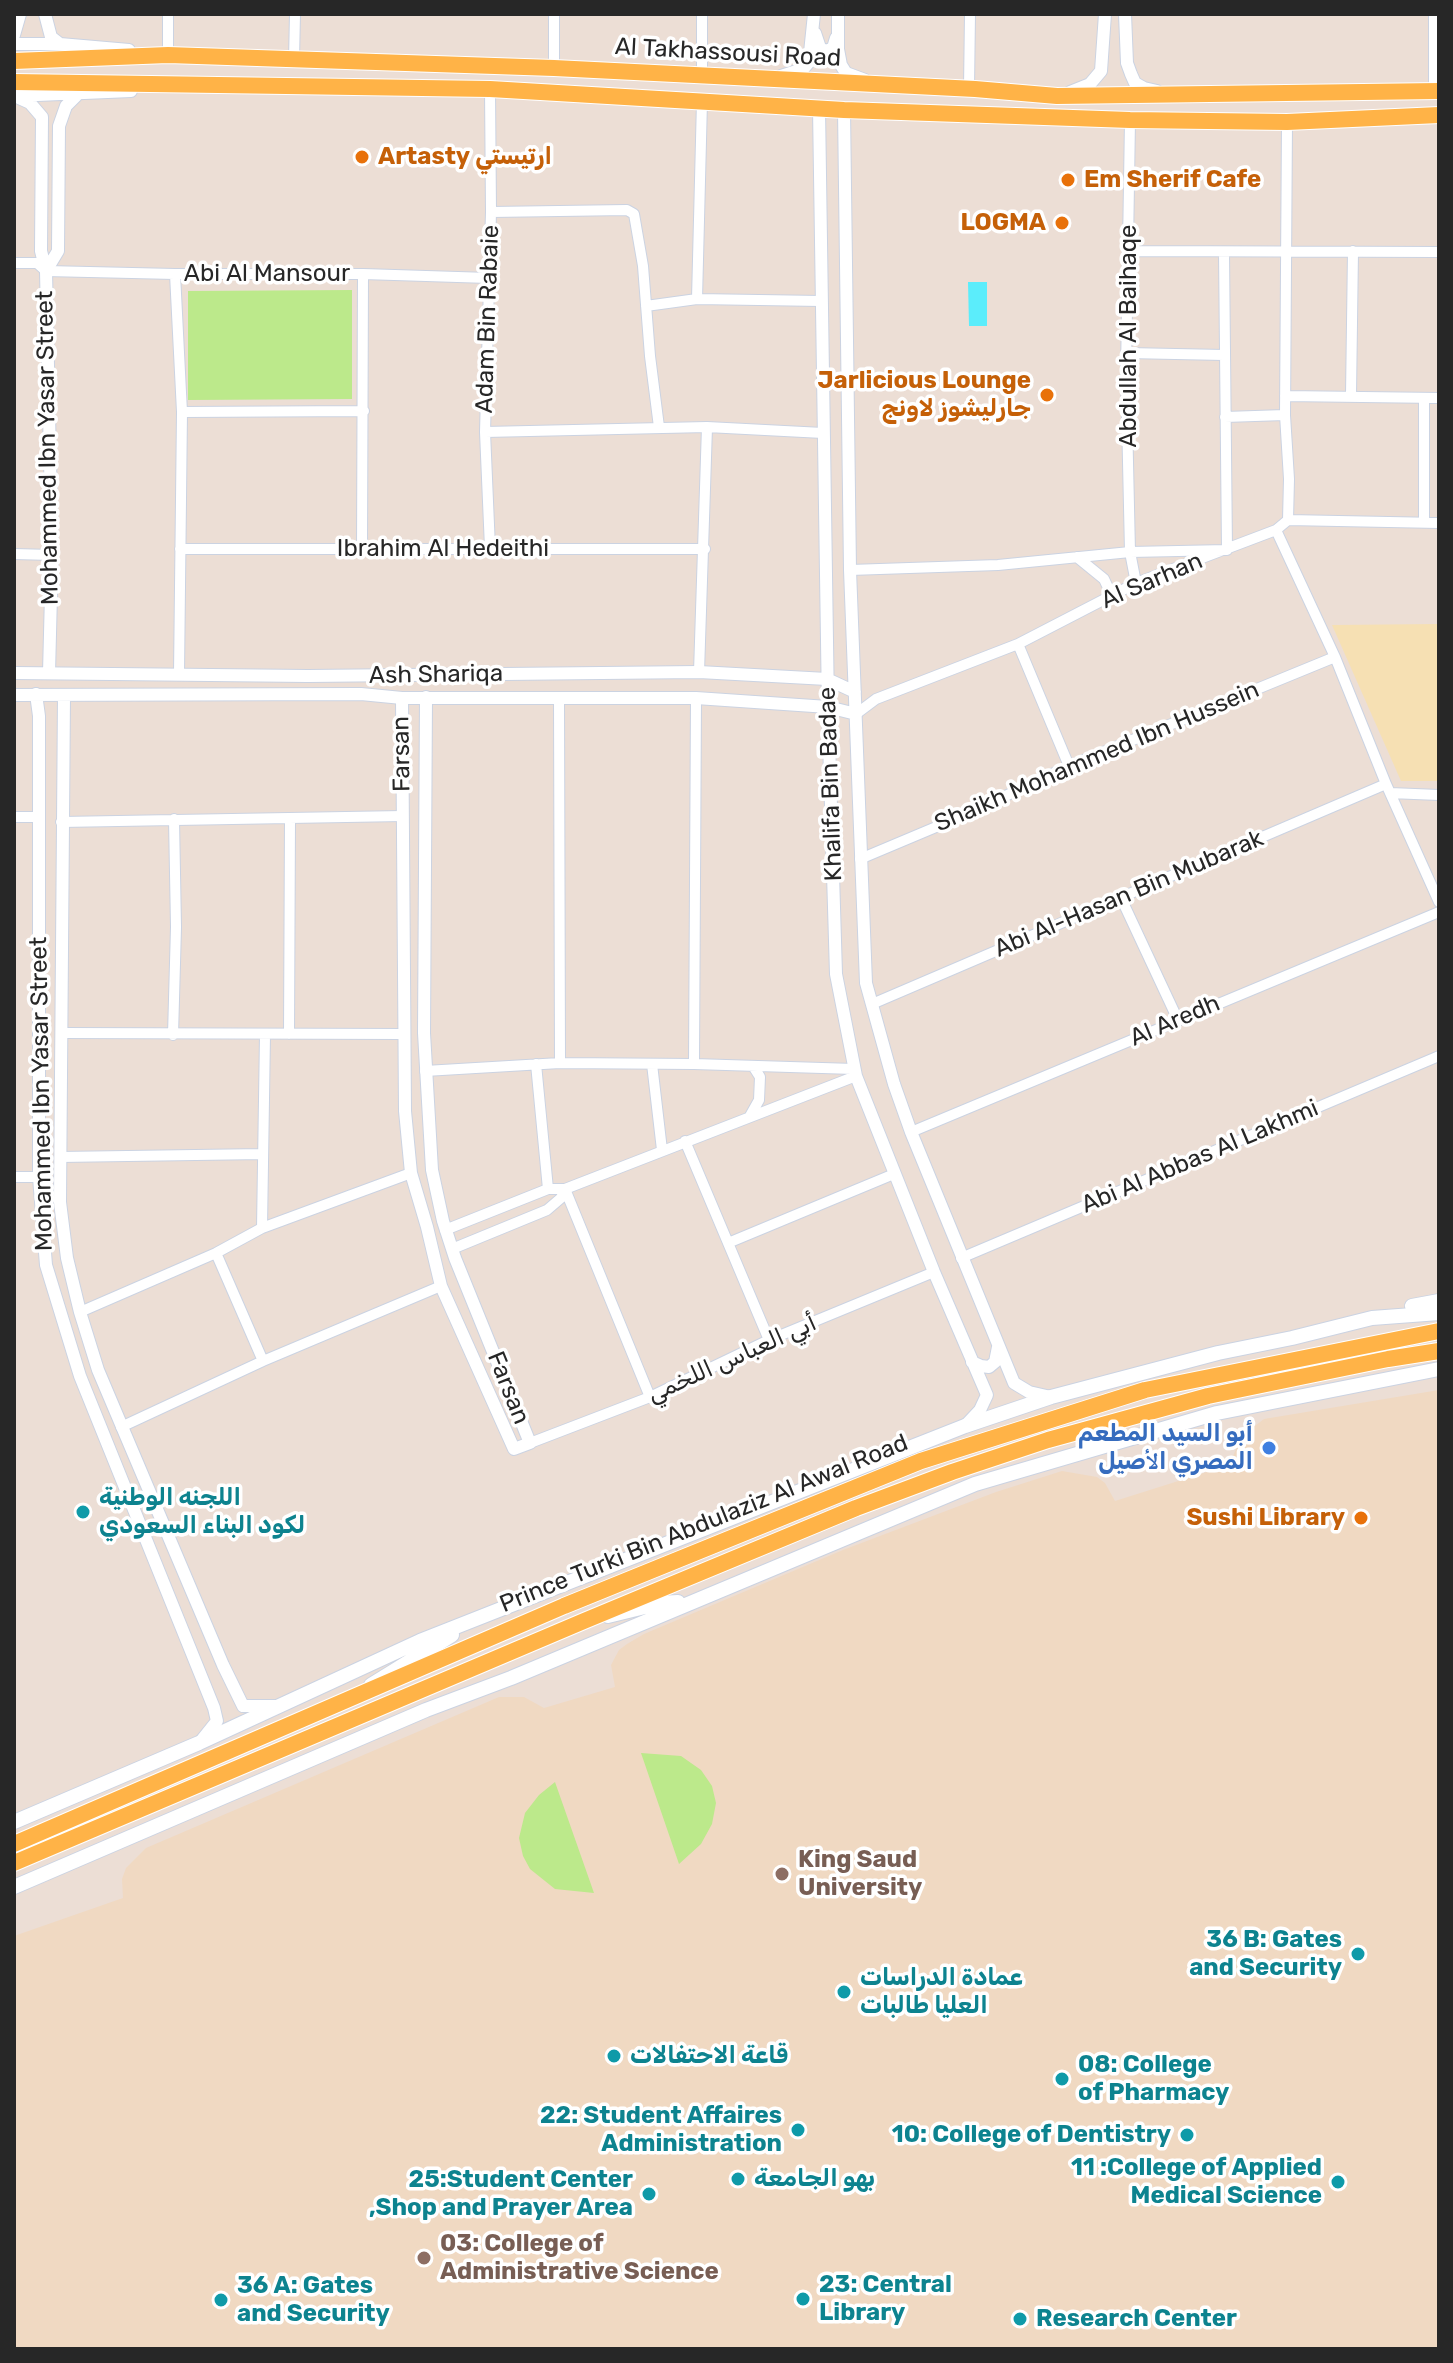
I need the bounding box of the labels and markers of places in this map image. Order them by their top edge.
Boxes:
place label: Artasty ارتيستي [378,143,552,171]
marker: Artasty ارتيستي [353,148,371,166]
place label: Em Sherif Cafe [1084,166,1261,194]
marker: Em Sherif Cafe [1059,171,1077,189]
place label: LOGMA [960,209,1046,237]
marker: LOGMA [1053,214,1071,232]
place label: Jarlicious Lounge جارليشوز لاونج [818,367,1031,423]
marker: Jarlicious Lounge جارليشوز لاونج [1038,386,1056,404]
place label: أبو السيد المطعم المصري اﻷصيل [1078,1420,1253,1476]
marker: أبو السيد المطعم المصري اﻷصيل [1260,1439,1278,1457]
place label: اللجنه الوطنية لكود البناء السعودي [99,1484,305,1540]
marker: اللجنه الوطنية لكود البناء السعودي [74,1503,92,1521]
place label: Sushi Library [1186,1504,1345,1532]
marker: Sushi Library [1352,1509,1370,1527]
place label: King Saud University [798,1846,922,1902]
marker: King Saud University [773,1865,791,1883]
place label: 36 B: Gates and Security [1189,1926,1342,1982]
marker: 36 B: Gates and Security [1349,1945,1367,1963]
place label: عمادة الدراسات العليا طالبات [860,1964,1023,2020]
marker: عمادة الدراسات العليا طالبات [835,1983,853,2001]
place label: قاعة الاحتفالات [630,2042,788,2070]
marker: قاعة الاحتفالات [605,2047,623,2065]
place label: 08: College of Pharmacy [1078,2051,1229,2107]
marker: 08: College of Pharmacy [1053,2070,1071,2088]
place label: 22: Student Affaires Administration [540,2102,782,2158]
marker: 22: Student Affaires Administration [789,2121,807,2139]
place label: 10: College of Dentistry [892,2121,1171,2149]
marker: 10: College of Dentistry [1178,2126,1196,2144]
place label: 11 :College of Applied Medical Science [1071,2154,1322,2210]
place label: بهو الجامعة [754,2165,875,2193]
place label: 25:Student Center ,Shop and Prayer Area [369,2166,633,2222]
marker: بهو الجامعة [729,2170,747,2188]
marker: 11 :College of Applied Medical Science [1329,2173,1347,2191]
marker: 25:Student Center ,Shop and Prayer Area [640,2185,658,2203]
place label: 03: College of Administrative Science [440,2230,719,2286]
marker: 03: College of Administrative Science [415,2249,433,2267]
place label: 23: Central Library [819,2271,952,2327]
place label: 36 A: Gates and Security [237,2272,390,2328]
marker: 23: Central Library [794,2290,812,2308]
marker: 36 A: Gates and Security [212,2291,230,2309]
place label: Research Center [1036,2305,1237,2333]
marker: Research Center [1011,2310,1029,2328]

